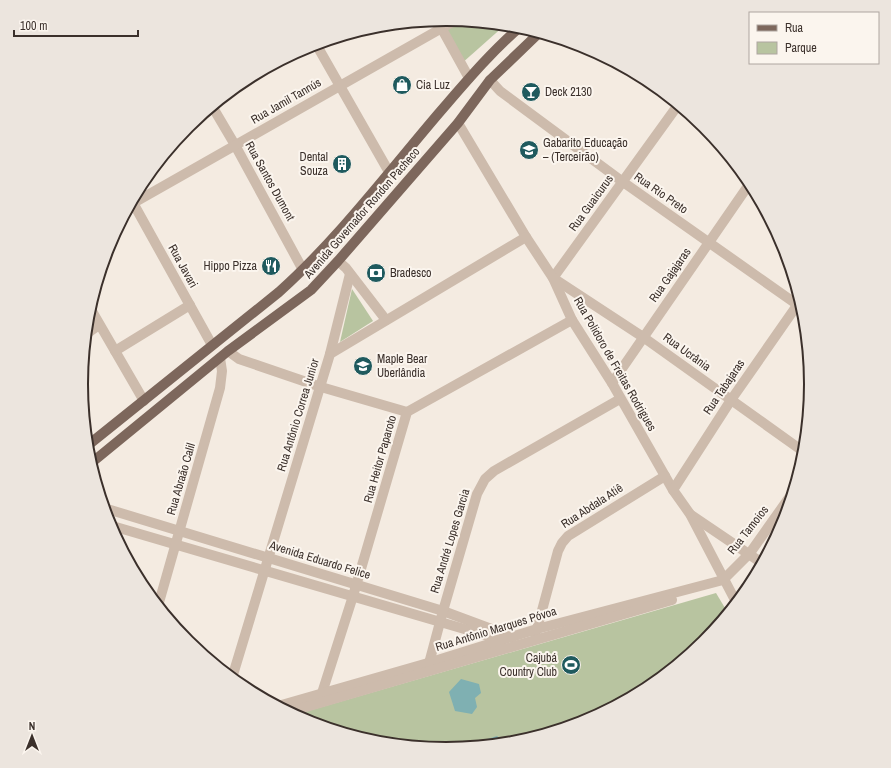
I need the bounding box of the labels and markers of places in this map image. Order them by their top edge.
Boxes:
shop icon: Cia Luz [391,74,413,96]
place label: Cia Luz [416,77,450,93]
bar icon: Deck 2130 [520,81,542,103]
place label: Deck 2130 [545,84,592,100]
place label: Gabarito Educação – (Terceirão) [543,135,628,165]
school or university icon: Gabarito Educação – (Terceirão) [518,139,540,161]
place label: Dental Souza [300,149,329,179]
building icon: Dental Souza [331,153,353,175]
restaurant icon: Hippo Pizza [260,255,282,277]
place label: Hippo Pizza [203,258,258,274]
bank icon: Bradesco [365,262,387,284]
place label: Bradesco [390,265,432,281]
place label: Maple Bear Uberlândia [377,351,428,381]
school or university icon: Maple Bear Uberlândia [352,355,374,377]
place label: Cajubá Country Club [500,650,558,680]
sports icon: Cajubá Country Club [560,654,582,676]

